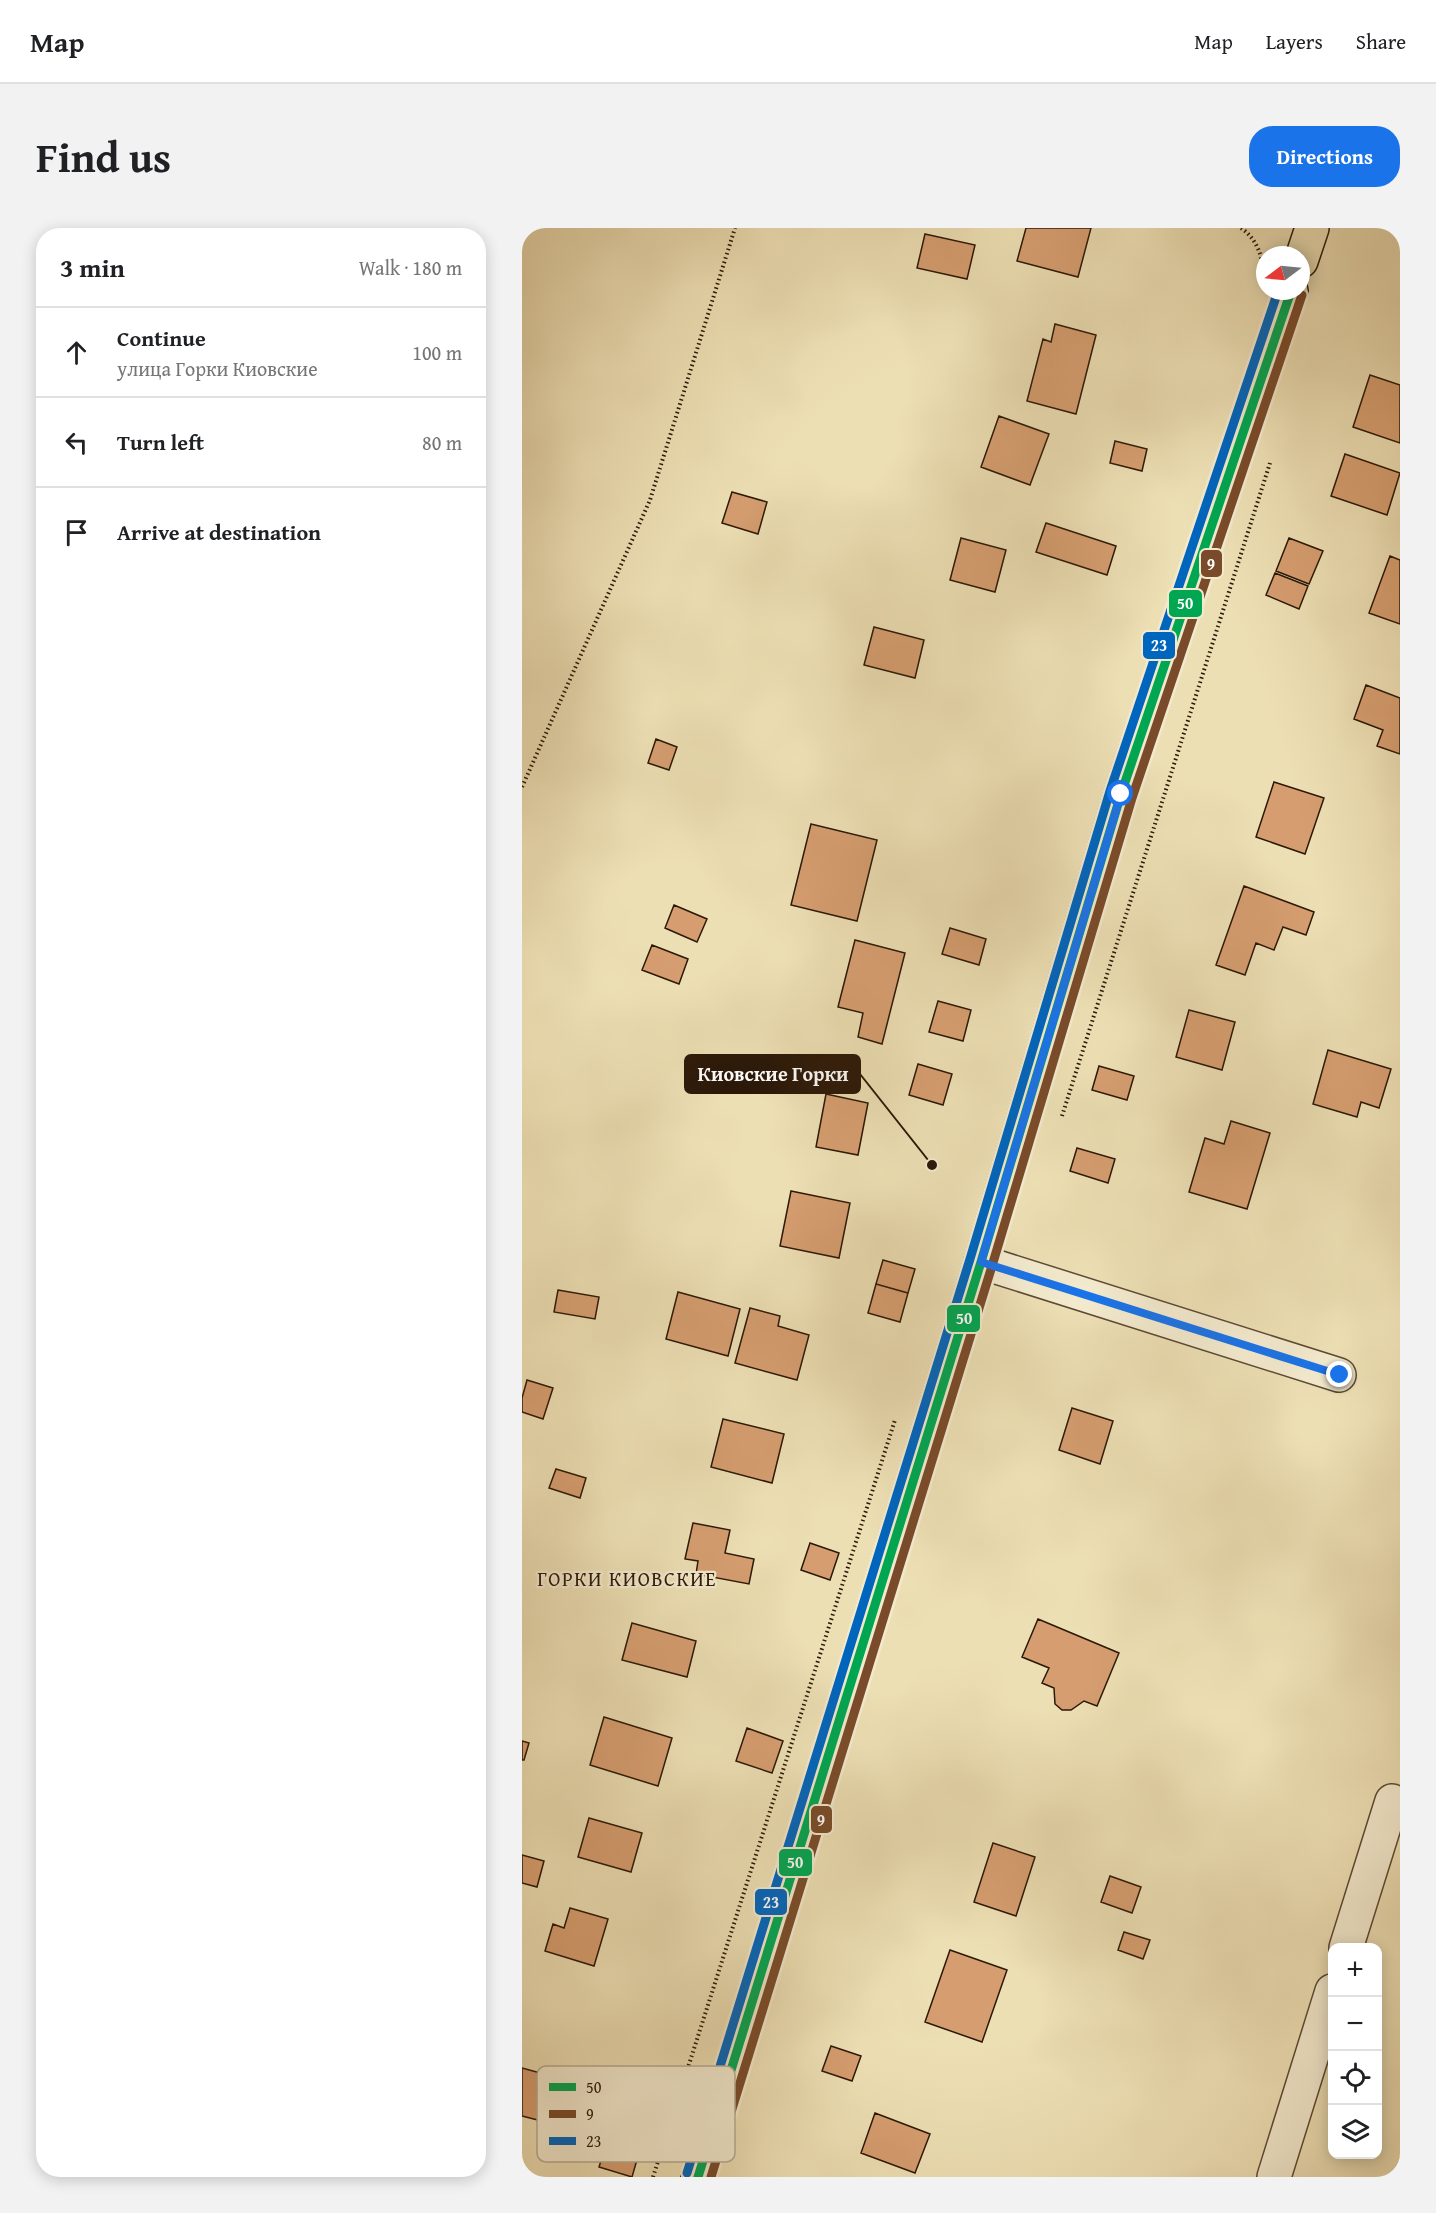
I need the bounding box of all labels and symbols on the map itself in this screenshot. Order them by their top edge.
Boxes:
north arrow [1256,246,1310,300]
line badge: 9 [1200,549,1223,578]
text: 9 [1207,552,1215,576]
line badge: 50 [1168,589,1203,618]
text: 50 [1177,591,1193,615]
line badge: 23 [1142,631,1176,660]
text: 23 [1151,633,1167,657]
route start [1107,780,1133,806]
callout: Киовские Горки [685,1055,860,1093]
text: Киовские Горки [698,1059,849,1088]
line badge: 50 [946,1304,981,1333]
text: 50 [956,1306,972,1330]
route end [1326,1361,1352,1387]
district label: ГОРКИ КИОВСКИЕ [537,1564,717,1593]
line badge: 9 [810,1805,833,1834]
text: 9 [817,1808,825,1832]
line badge: 50 [778,1848,813,1877]
text: 50 [787,1850,803,1874]
line badge: 23 [754,1888,788,1916]
text: 23 [763,1890,779,1914]
legend [537,2066,735,2162]
text: 50 [586,2075,602,2099]
text: 9 [586,2102,594,2126]
text: 23 [586,2129,601,2153]

